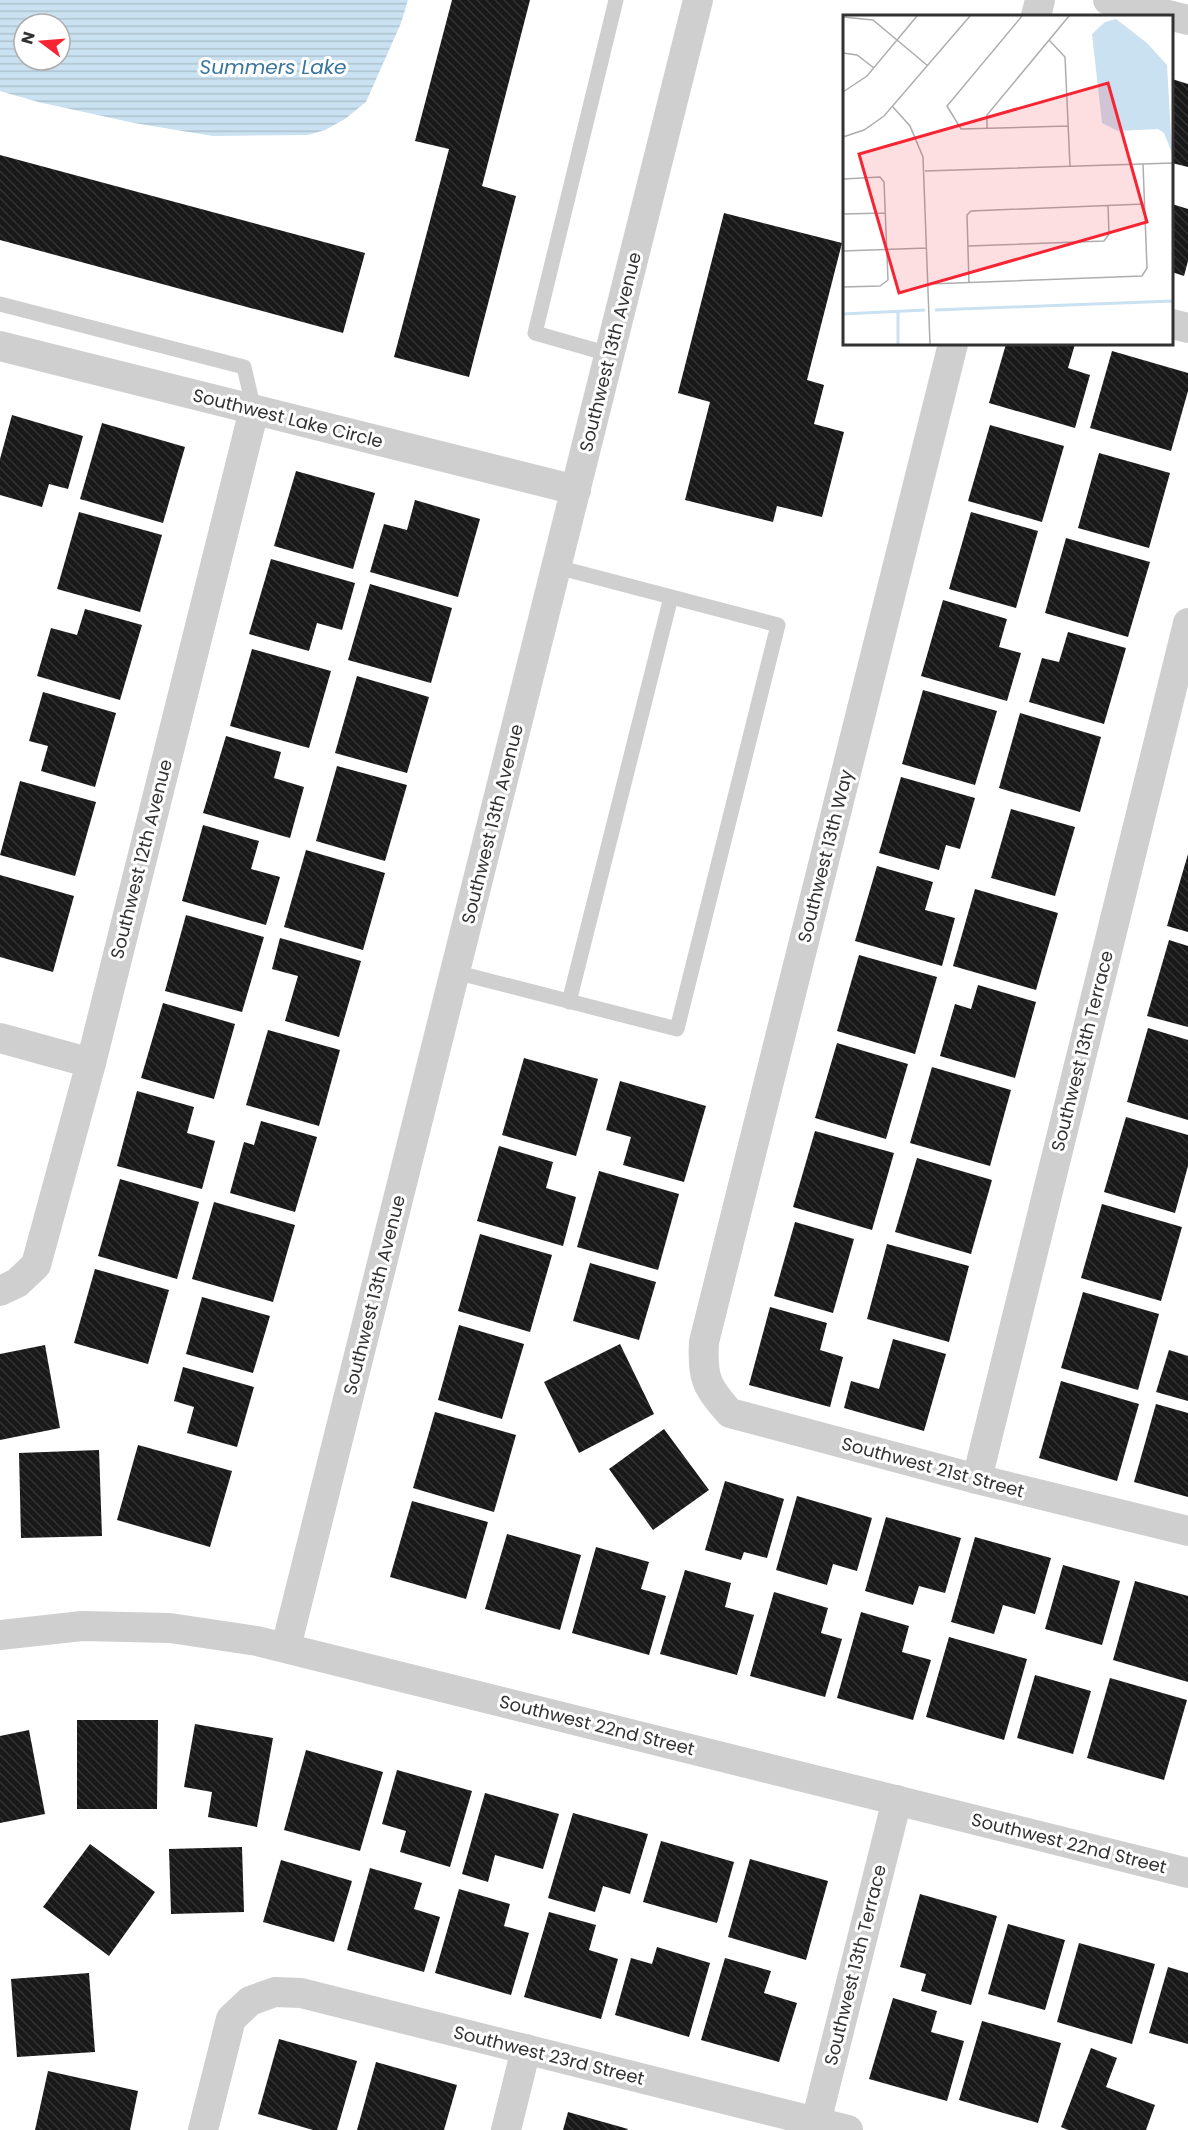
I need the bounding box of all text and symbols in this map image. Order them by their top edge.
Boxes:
north arrow [12,12,72,72]
inset map [843,15,1173,345]
text: N [15,29,41,47]
water label: Summers Lake [200,53,346,81]
street label: Southwest 13th Avenue [573,249,647,455]
street label: Southwest Lake Circle [190,382,386,454]
street label: Southwest 13th Avenue [455,721,529,927]
street label: Southwest 12th Avenue [104,757,178,961]
street label: Southwest 13th Way [791,767,859,945]
street label: Southwest 13th Terrace [1045,948,1119,1154]
street label: Southwest 13th Avenue [337,1192,411,1398]
street label: Southwest 21st Street [839,1431,1027,1503]
street label: Southwest 22nd Street [497,1689,697,1761]
street label: Southwest 22nd Street [969,1807,1169,1879]
street label: Southwest 13th Terrace [818,1862,892,2068]
street label: Southwest 23rd Street [451,2019,647,2091]

